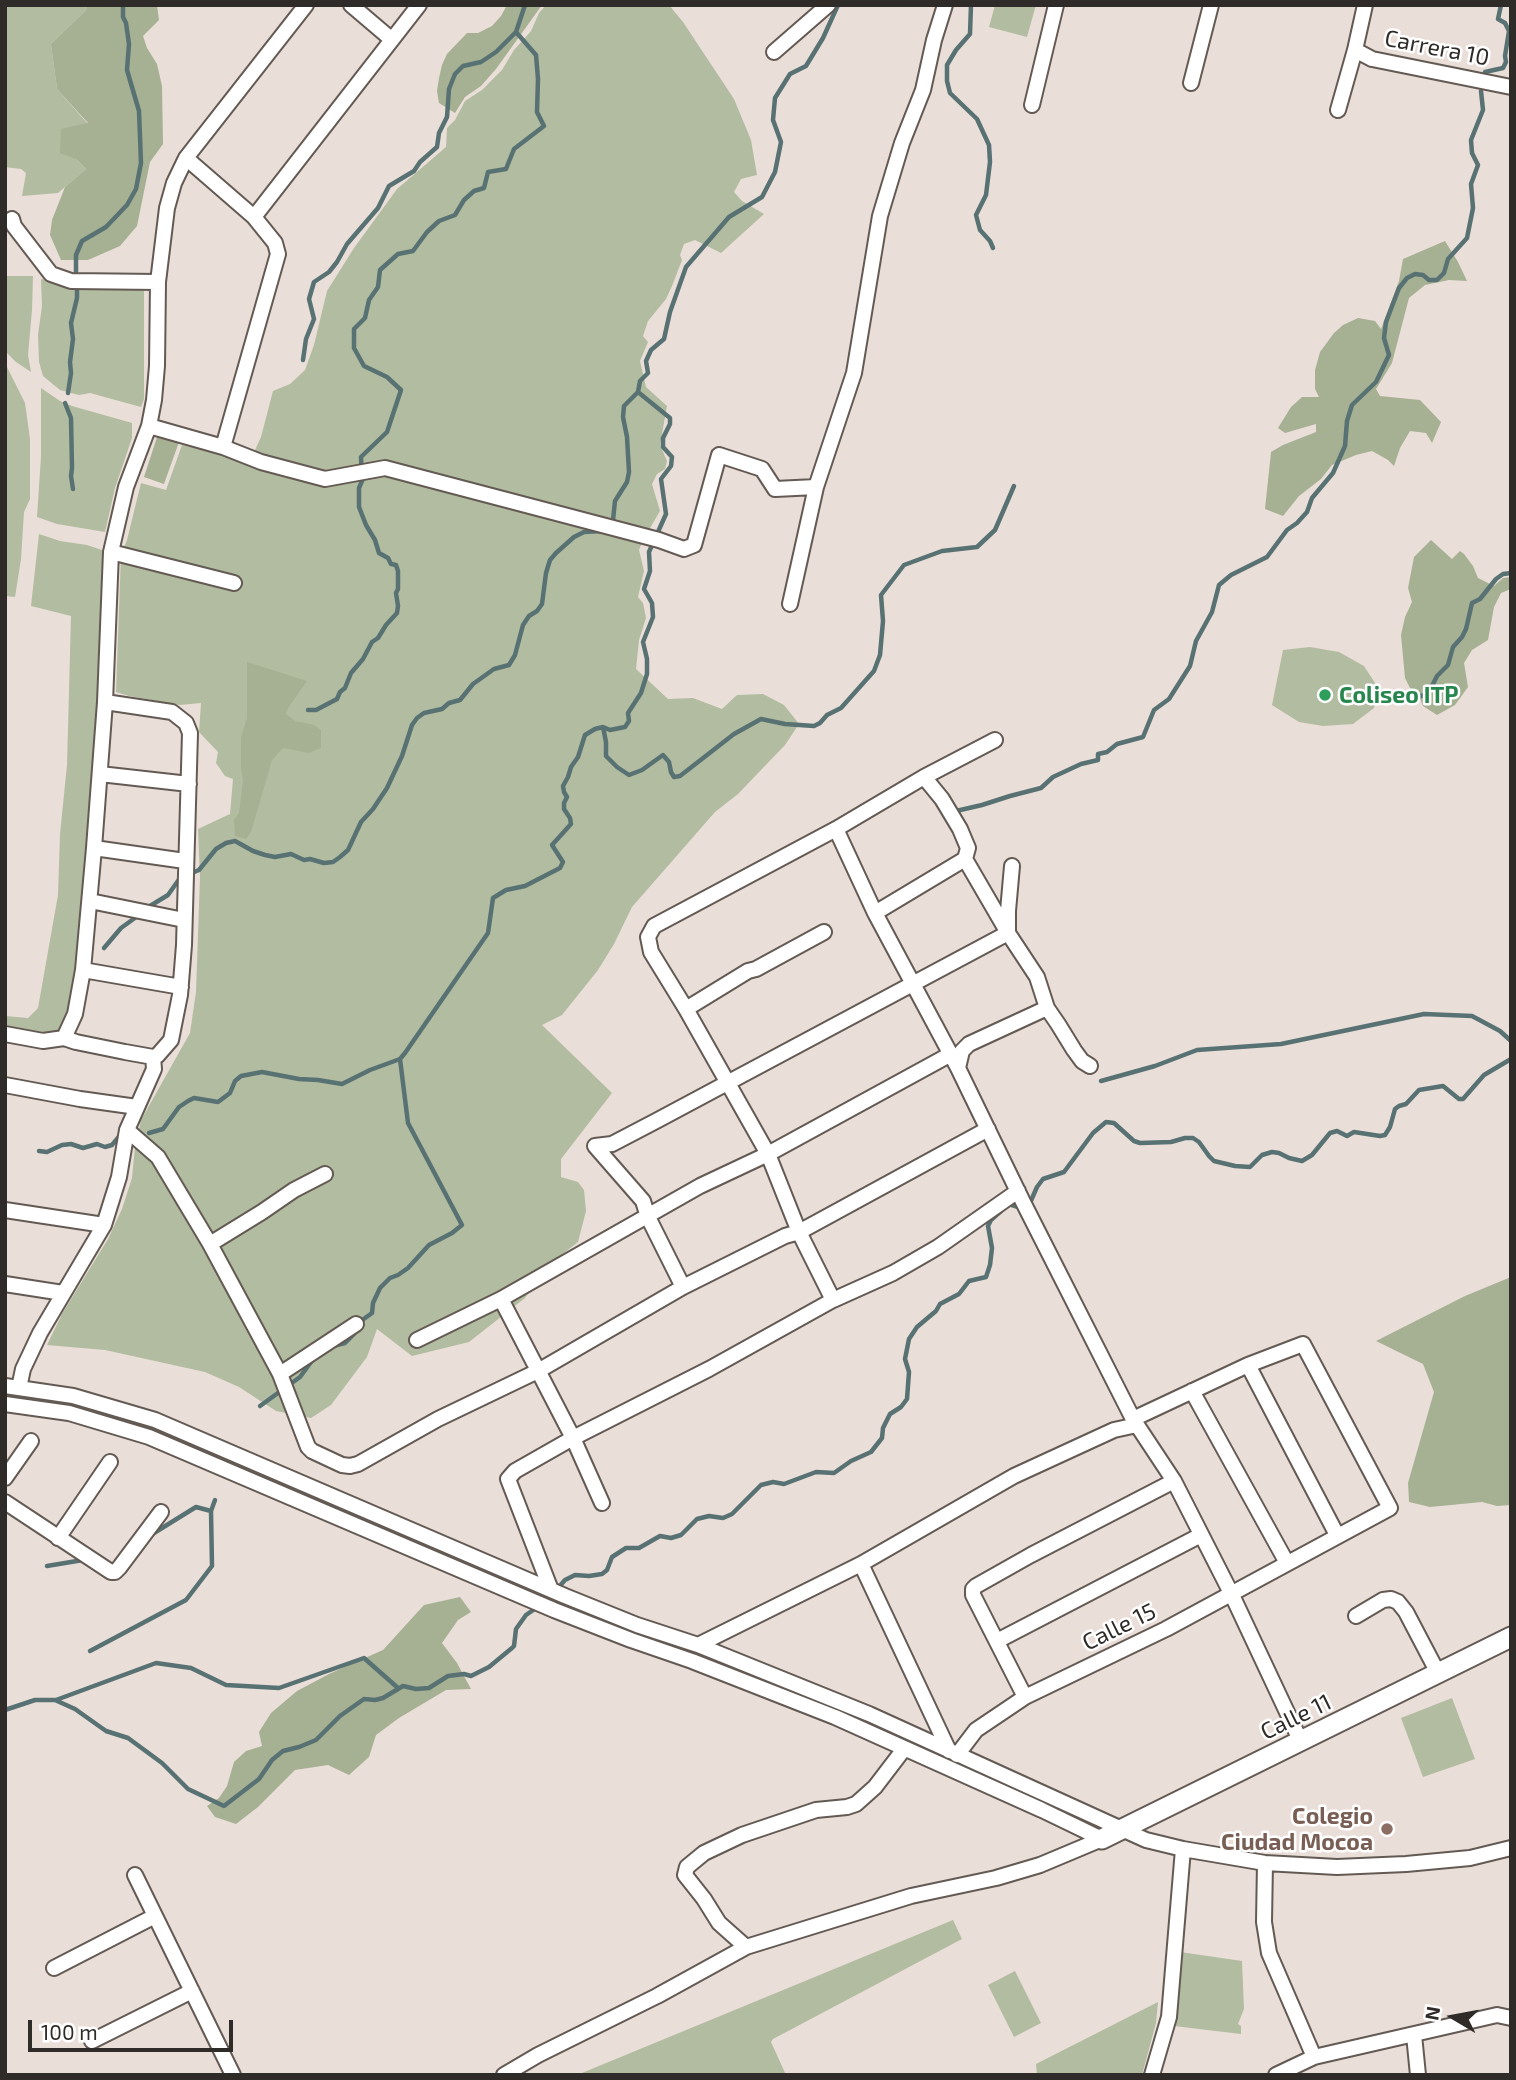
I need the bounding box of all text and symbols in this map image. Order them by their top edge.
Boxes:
street label: Carrera 10 [1382,24,1492,72]
place label: Coliseo ITP [1339,681,1458,709]
marker: Coliseo ITP [1317,687,1333,703]
street label: Calle 15 [1078,1597,1160,1657]
street label: Calle 11 [1256,1688,1336,1746]
place label: Colegio Ciudad Mocoa [1221,1802,1373,1856]
marker: Colegio Ciudad Mocoa [1379,1821,1395,1837]
north arrow [1418,1982,1488,2052]
text: N [1419,2005,1444,2022]
scale bar [32,2007,236,2050]
text: 100 m [41,2019,98,2044]

